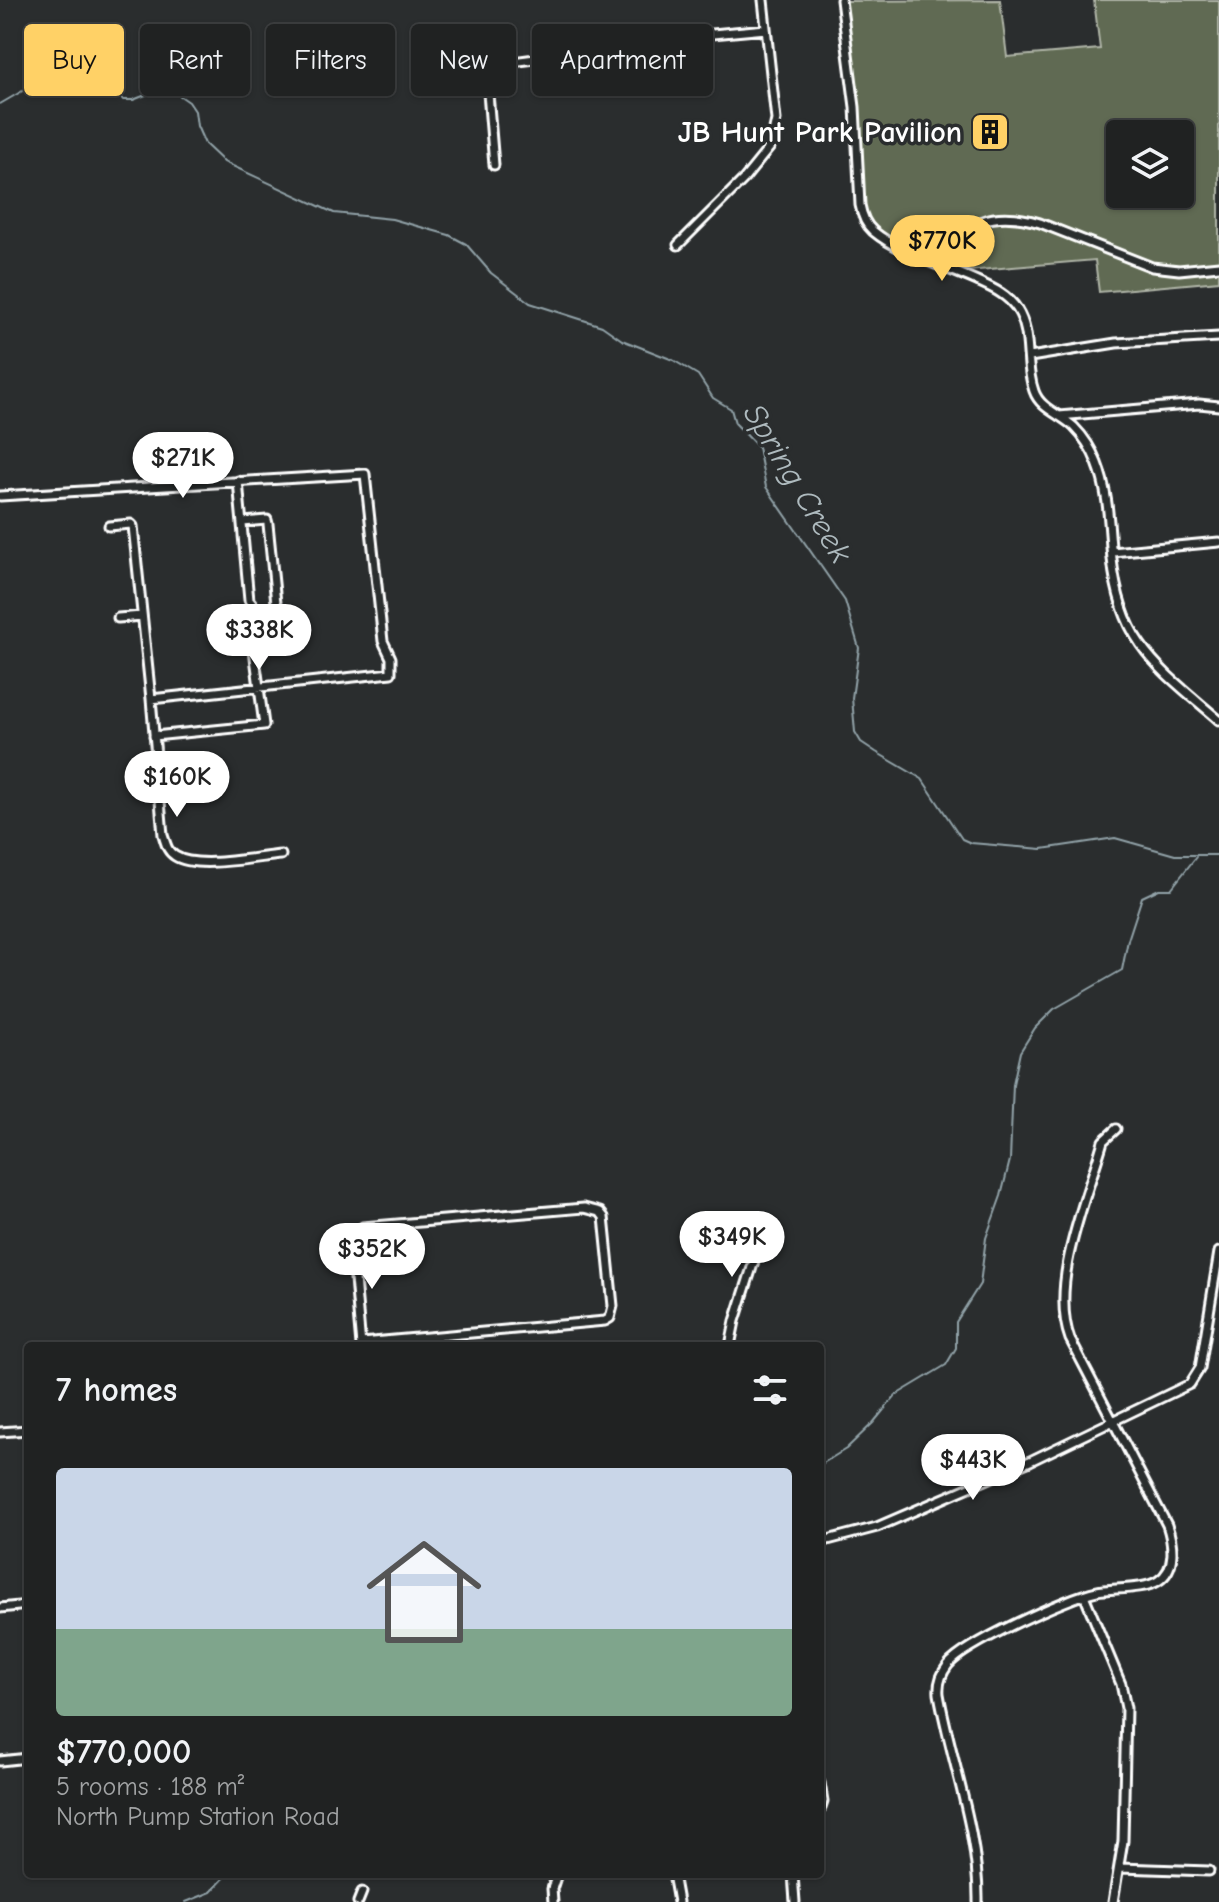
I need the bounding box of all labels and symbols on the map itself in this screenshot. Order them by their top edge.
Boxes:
building icon: JB Hunt Park Pavilion [969,111,1011,153]
place label: JB Hunt Park Pavilion [678,115,962,150]
pin: $770K [886,215,998,283]
water label: Spring Creek [736,397,860,570]
pin: $271K [127,432,239,500]
pin: $338K [203,604,315,672]
pin: $160K [121,751,233,819]
pin: $349K [676,1211,788,1279]
pin: $352K [316,1223,428,1291]
pin: $443K [917,1434,1029,1502]

